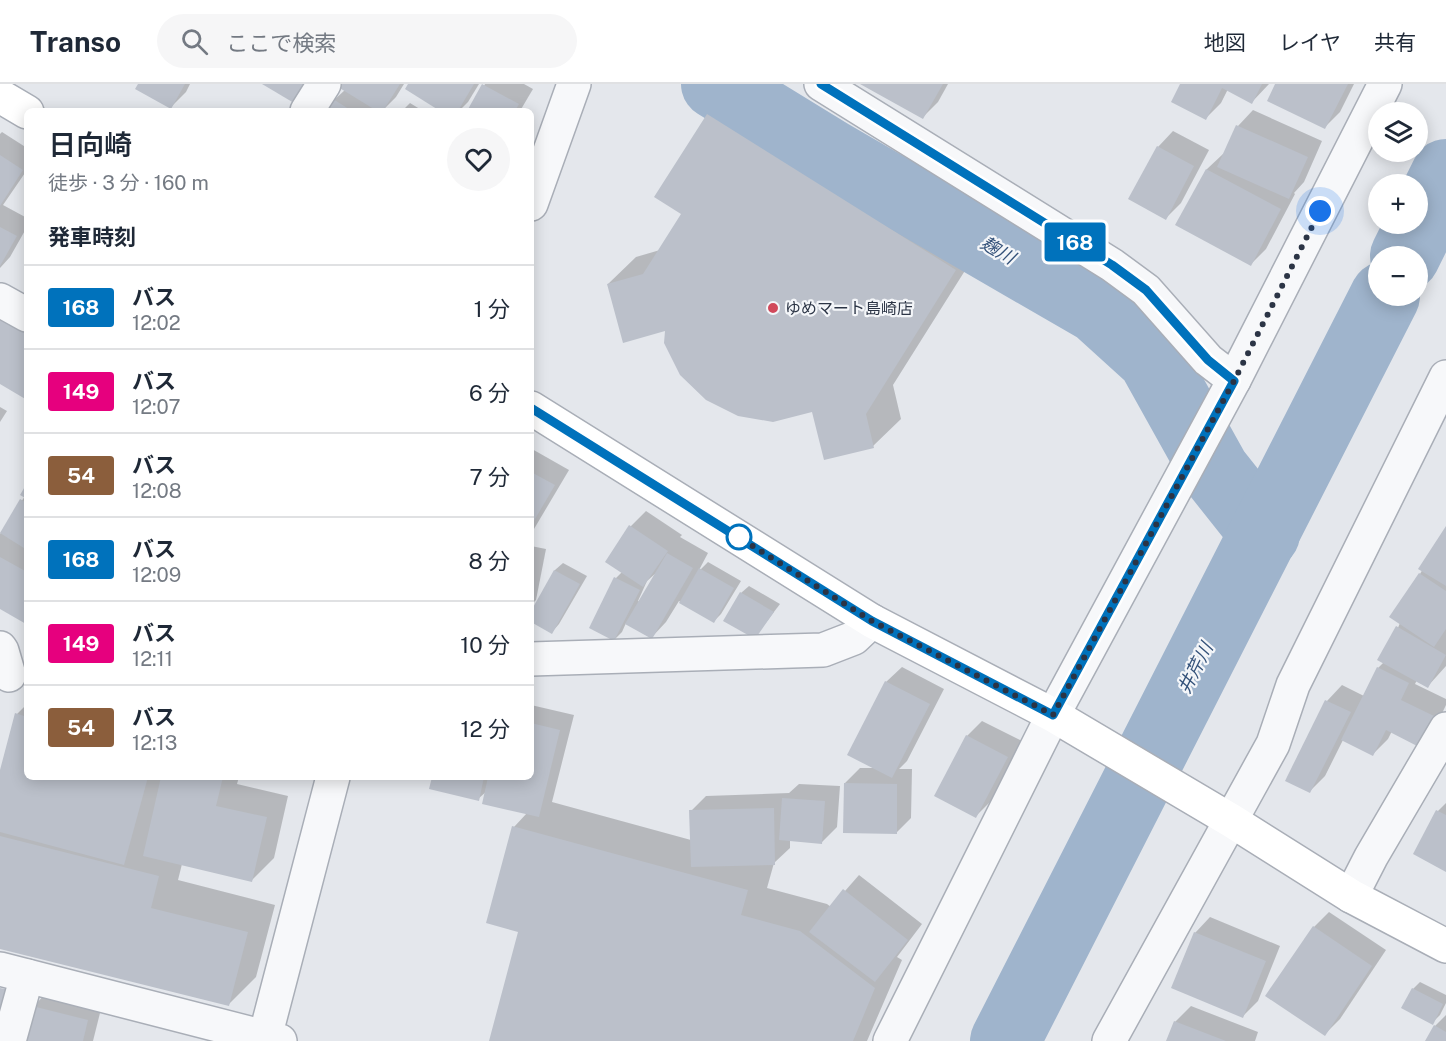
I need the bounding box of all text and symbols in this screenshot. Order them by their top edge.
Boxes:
search box [157,14,577,68]
text: Transo [30,25,121,58]
icon: search [178,25,211,58]
text: ここで検索 [226,30,336,56]
text: 地図 [1204,30,1246,55]
text: レイヤ [1279,30,1341,55]
text: 共有 [1374,30,1416,55]
map controls [1368,102,1428,306]
button: layers [1368,102,1428,162]
text: 日向崎 [48,128,132,161]
button: heart [447,128,510,191]
text: 徒歩 · 3 分 · 160 m [48,171,209,195]
button: + [1368,174,1428,234]
your location [1305,196,1335,226]
line badge: 168 [1040,222,1110,262]
text: 発車時刻 [48,224,136,250]
text: 168 [1057,230,1093,255]
water label: 麹川 [977,232,1021,269]
button: − [1368,246,1428,306]
text: バス [132,284,176,310]
text: 168 [63,295,99,320]
text: 1 分 [474,296,510,322]
place label: ゆめマート島崎店 [785,299,913,318]
marker: ゆめマート島崎店 [766,301,780,315]
text: 12:02 [132,311,181,335]
text: バス [132,368,176,394]
text: 149 [63,379,99,404]
text: 6 分 [469,380,510,406]
text: 12:07 [132,395,180,419]
text: バス [132,452,176,478]
text: 54 [67,463,95,488]
text: 7 分 [469,464,510,490]
text: 12:08 [132,479,182,503]
unlabelled marker [726,524,752,550]
text: バス [132,536,176,562]
text: 168 [63,547,99,572]
text: 8 分 [468,548,510,574]
text: 12:09 [132,563,181,587]
text: バス [132,620,176,646]
text: 149 [63,631,99,656]
text: 10 分 [460,632,510,658]
water label: 井芹川 [1173,637,1218,697]
text: 12:11 [132,647,173,671]
text: バス [132,704,176,730]
text: 54 [67,715,95,740]
text: 12 分 [461,716,510,742]
text: 12:13 [132,731,177,755]

